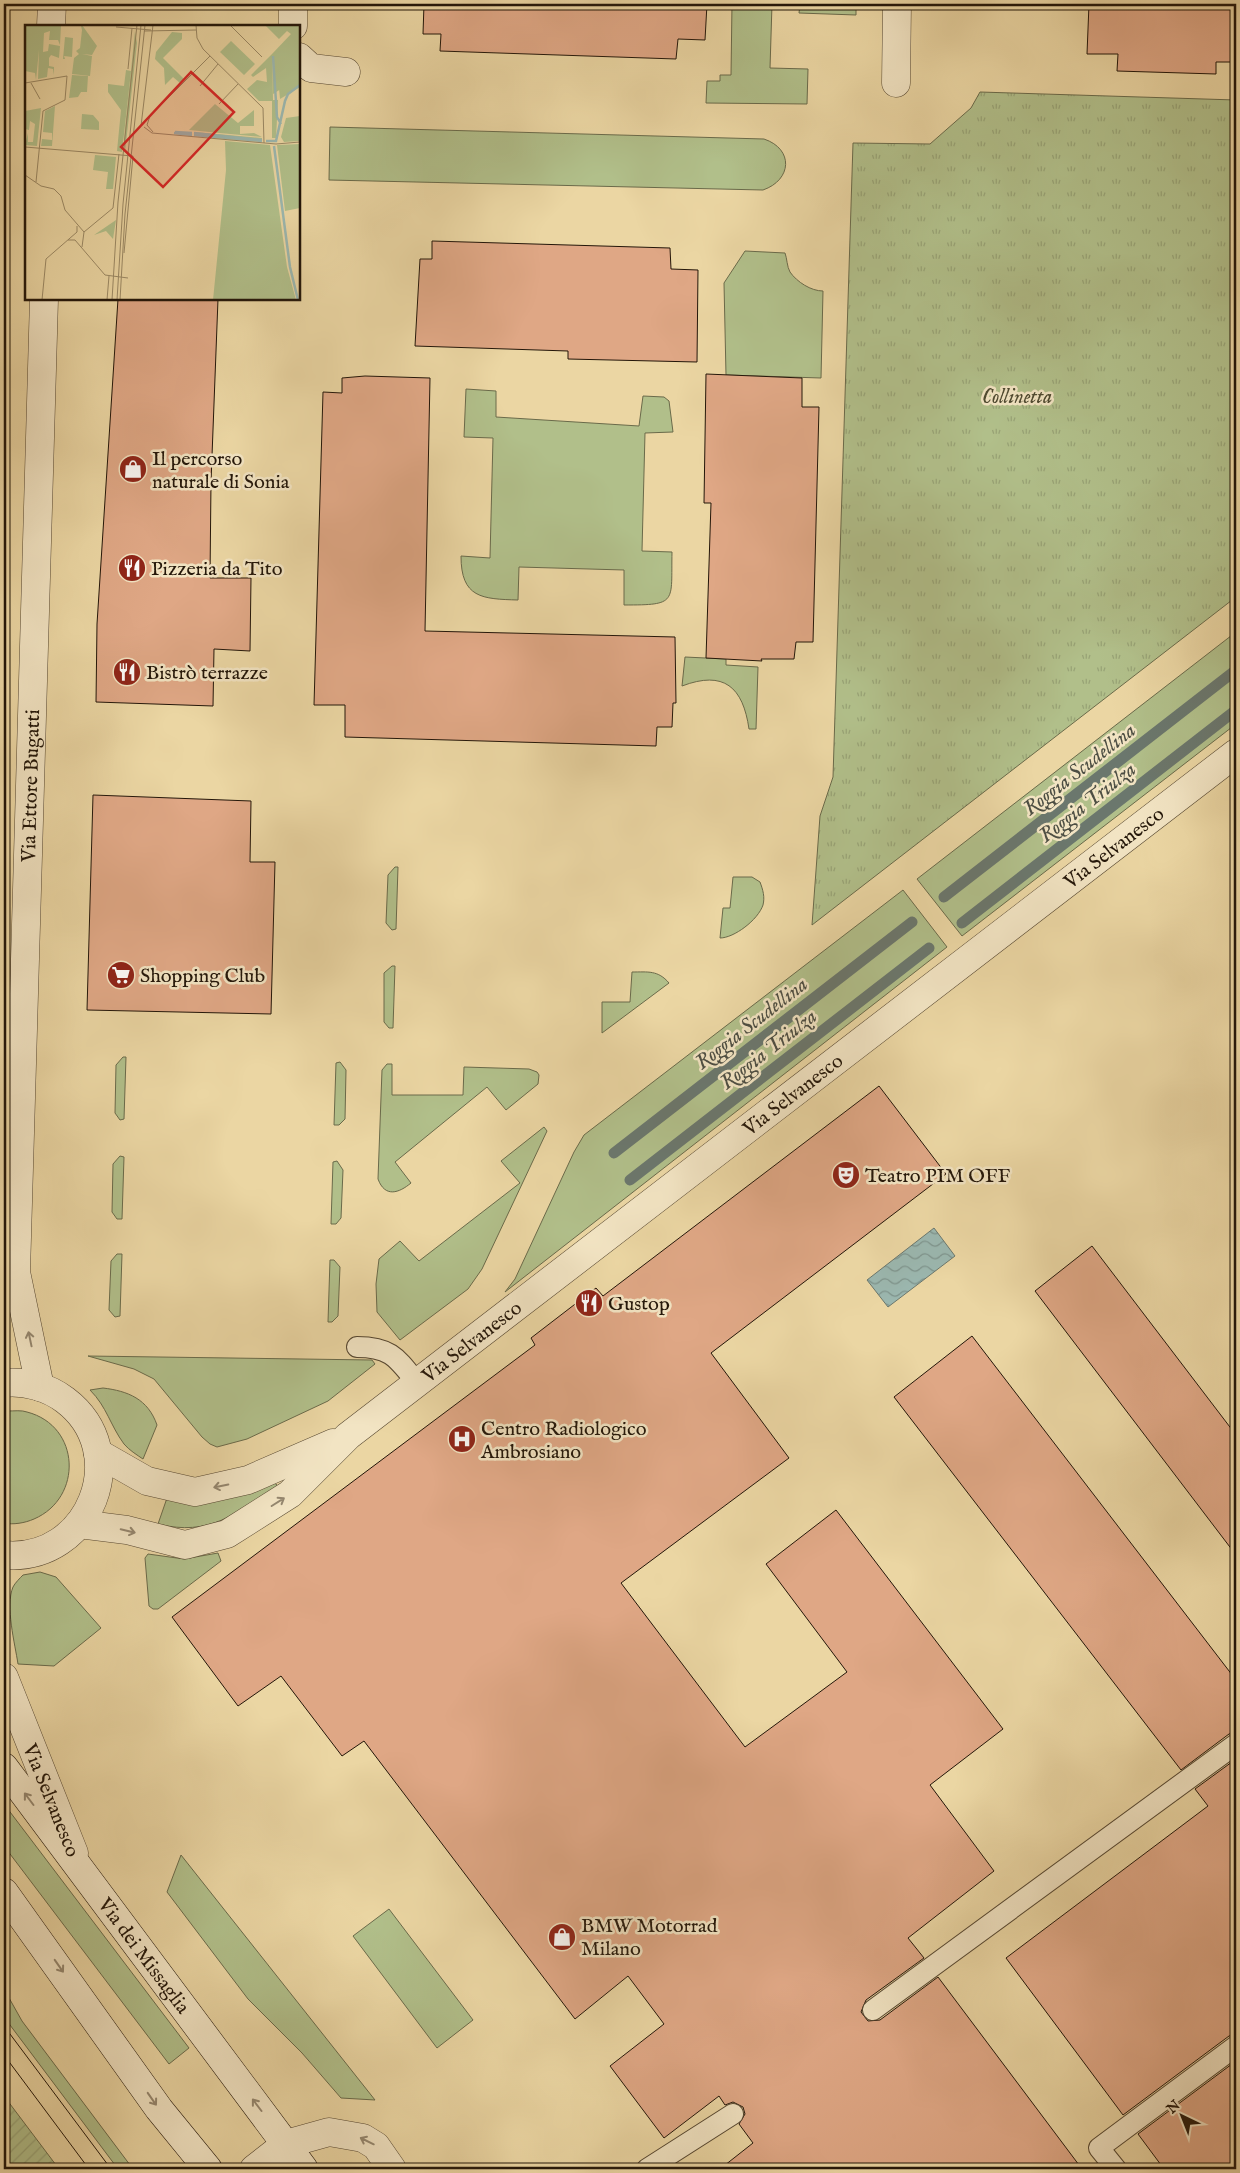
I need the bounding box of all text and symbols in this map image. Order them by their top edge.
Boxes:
inset map [25,25,300,300]
park label: Collinetta [982,385,1052,410]
place label: Il percorso naturale di Sonia [152,447,290,495]
shop icon: Il percorso naturale di Sonia [118,454,148,484]
restaurant icon: Pizzeria da Tito [117,553,147,583]
place label: Pizzeria da Tito [151,557,283,582]
restaurant icon: Bistrò terrazze [112,657,142,687]
place label: Bistrò terrazze [146,661,268,686]
street label: Via Ettore Bugatti [17,709,46,864]
water label: Roggia Scudellina [1018,718,1142,823]
water label: Roggia Triulza [1034,757,1142,850]
street label: Via Selvanesco [1058,802,1170,896]
supermarket icon: Shopping Club [106,960,136,990]
place label: Shopping Club [140,964,265,989]
water label: Roggia Scudellina [690,972,814,1077]
water label: Roggia Triulza [715,1004,823,1097]
street label: Via Selvanesco [737,1049,849,1142]
theatre icon: Teatro PIM OFF [831,1160,861,1190]
place label: Teatro PIM OFF [865,1164,1010,1189]
restaurant icon: Gustop [574,1288,604,1318]
place label: Gustop [608,1292,670,1317]
street label: Via Selvanesco [416,1296,528,1389]
one-way arrow [25,1332,34,1348]
place label: Centro Radiologico Ambrosiano [480,1417,647,1465]
hospital icon: Centro Radiologico Ambrosiano [447,1424,477,1454]
one-way arrow [214,1482,230,1491]
one-way arrow [270,1496,284,1506]
one-way arrow [119,1527,135,1536]
street label: Via Selvanesco [16,1739,85,1861]
one-way arrow [23,1793,34,1806]
street label: Via dei Missaglia [91,1893,195,2019]
place label: BMW Motorrad Milano [581,1914,718,1962]
shop icon: BMW Motorrad Milano [547,1922,577,1952]
one-way arrow [54,1959,64,1973]
north arrow [1158,2090,1208,2140]
one-way arrow [147,2092,157,2106]
text: N [1163,2097,1184,2119]
one-way arrow [252,2098,262,2112]
one-way arrow [360,2136,375,2146]

